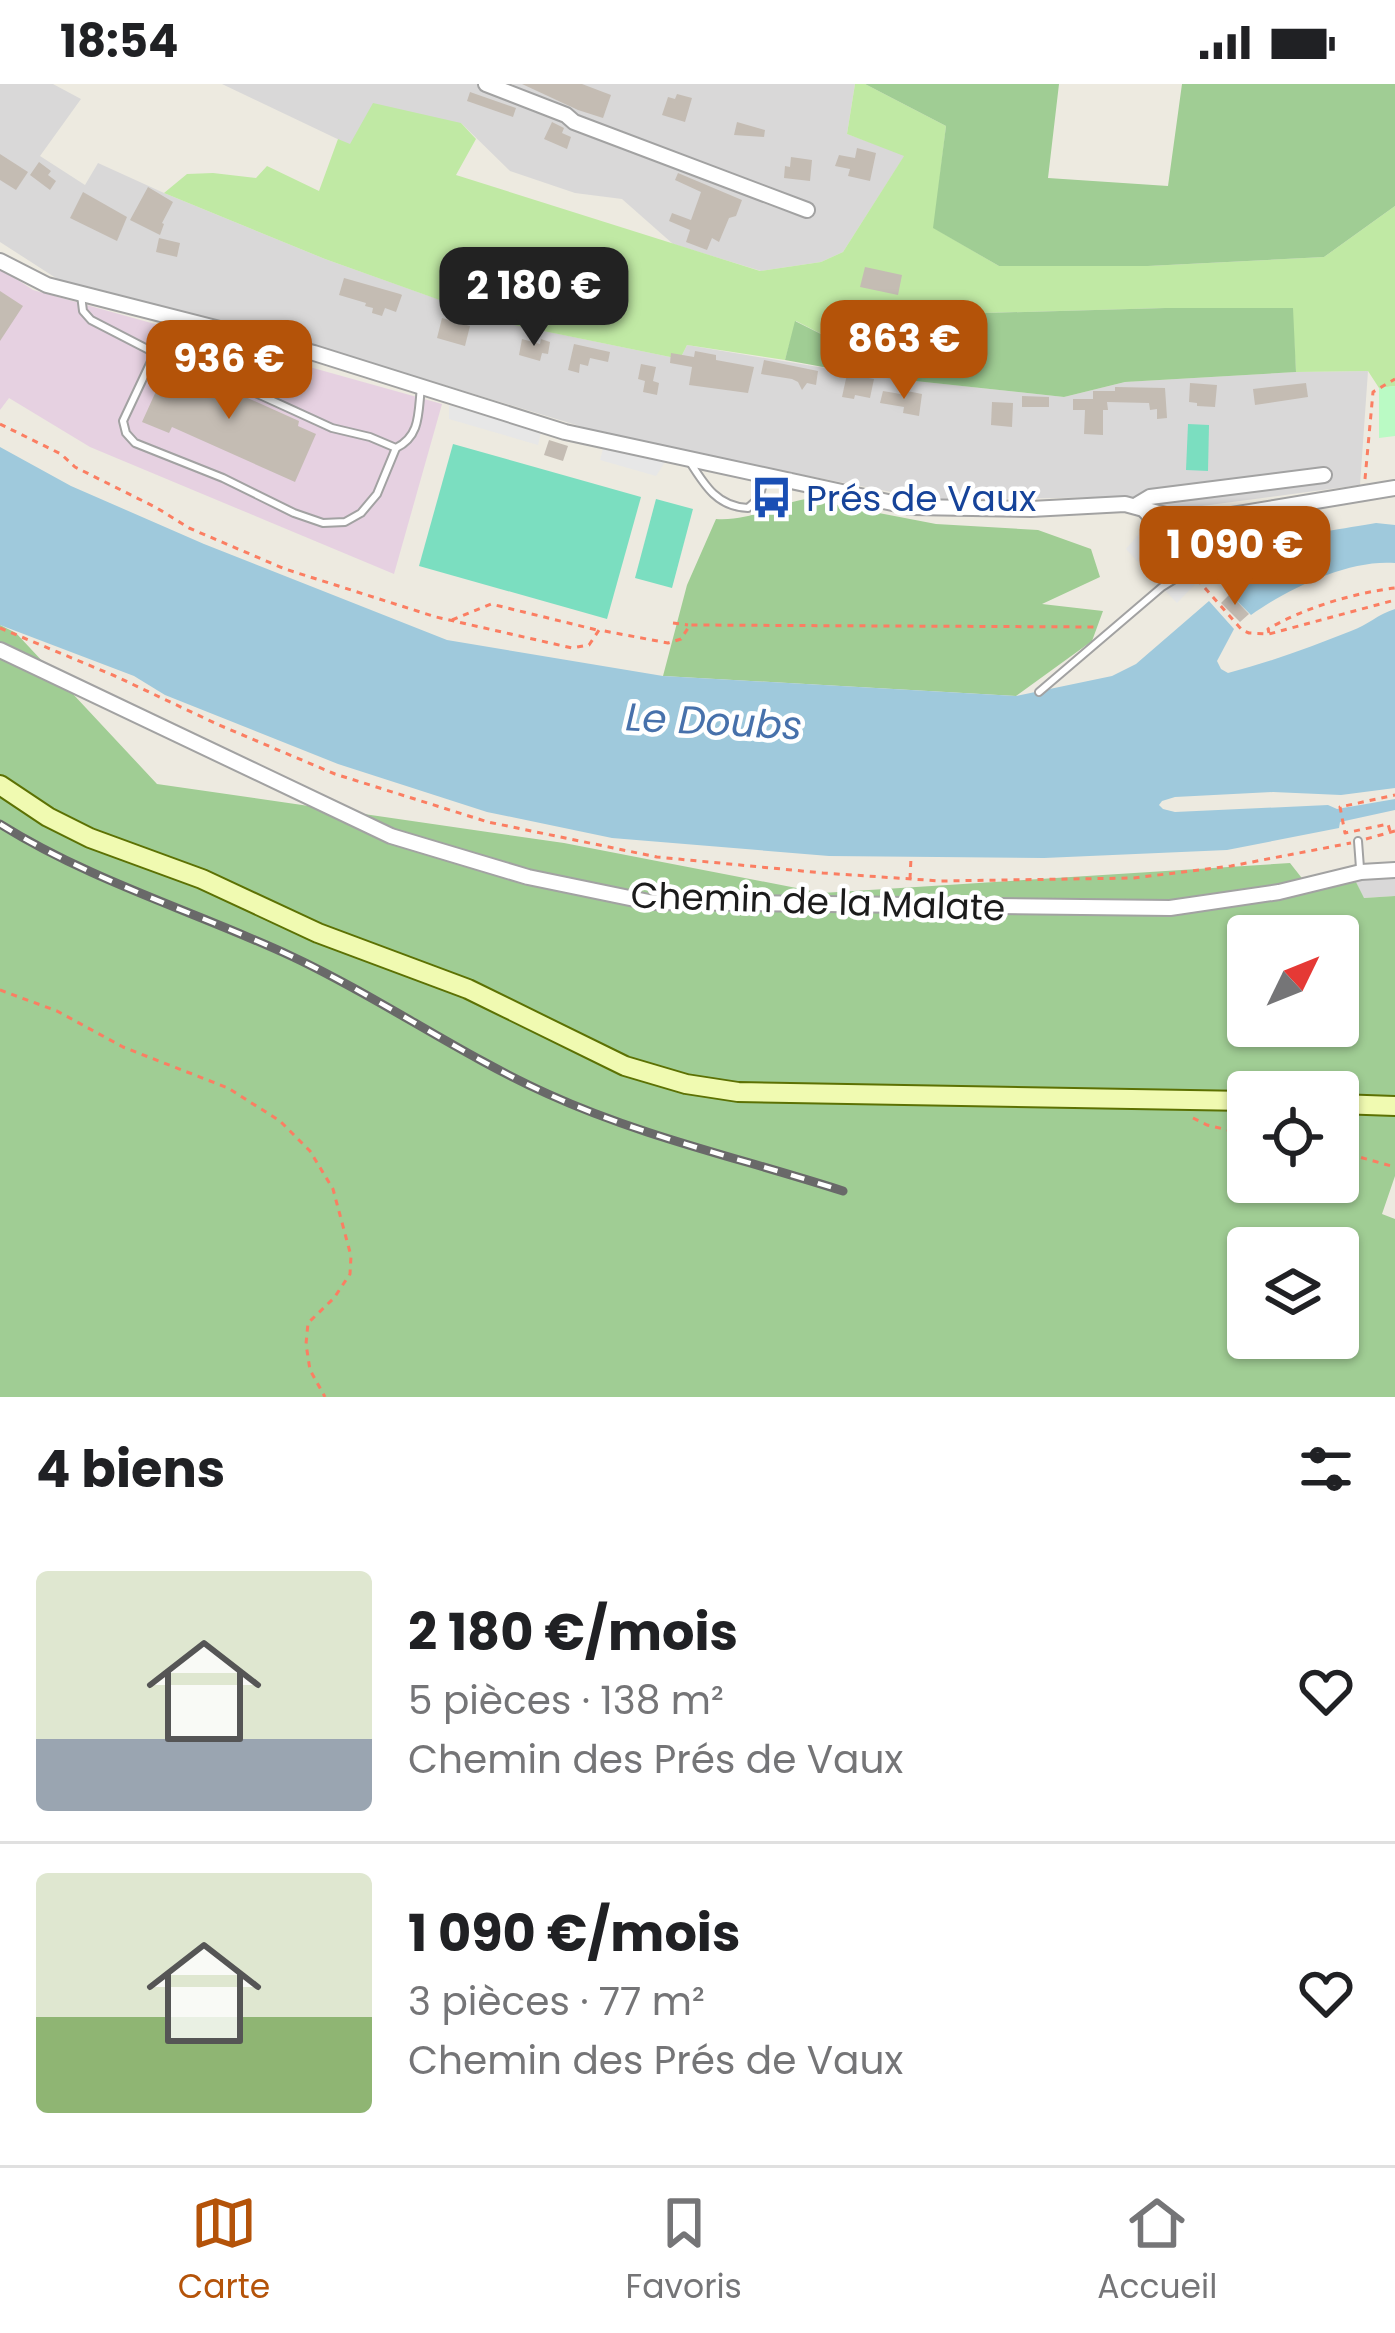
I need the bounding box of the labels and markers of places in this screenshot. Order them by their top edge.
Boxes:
pin: 2 180 € [423,247,645,349]
pin: 863 € [820,300,988,402]
pin: 936 € [145,320,313,422]
place label: Prés de Vaux [806,473,1036,524]
bus stop icon: Prés de Vaux [749,475,795,521]
pin: 1 090 € [1124,506,1346,608]

